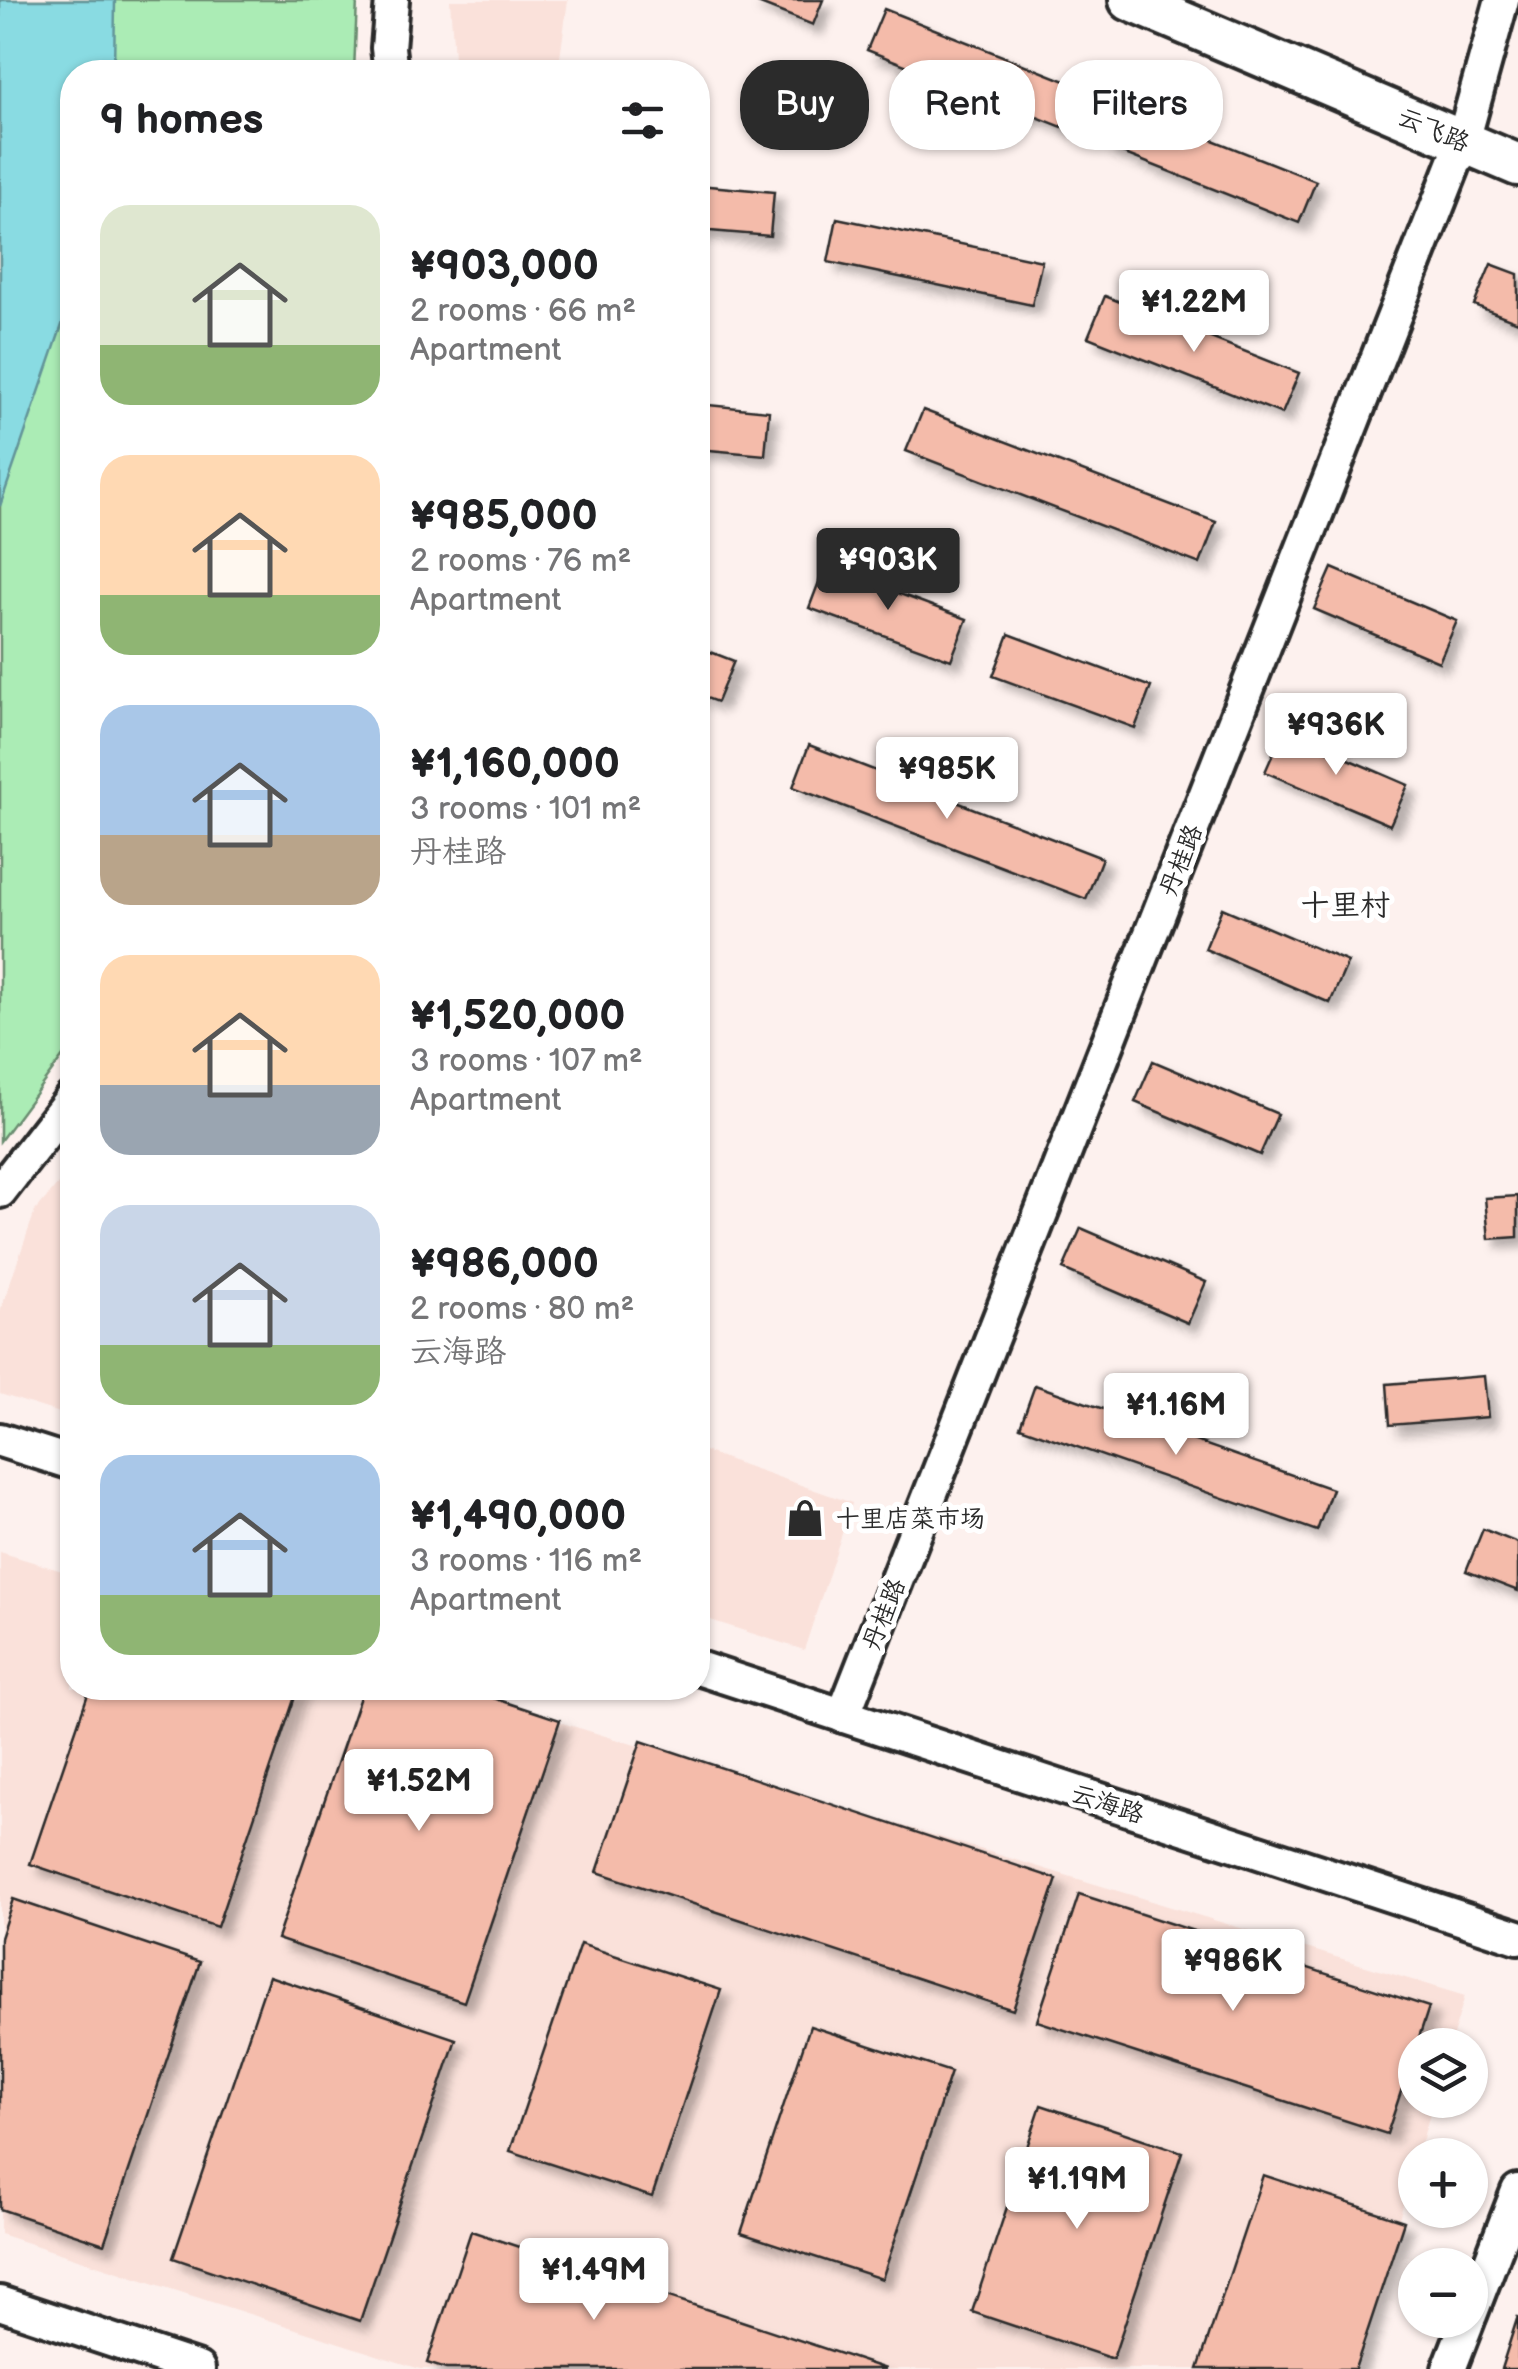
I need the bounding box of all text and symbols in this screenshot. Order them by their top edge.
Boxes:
chip: Buy [740,60,869,150]
chip: Rent [889,60,1035,150]
chip: Filters [1055,60,1223,150]
icon: filters [615,93,670,148]
text: 9 homes [100,95,263,146]
street label: 云飞路 [1393,101,1474,159]
text: ¥903,000 [410,241,599,292]
icon: home [180,245,300,365]
pin: ¥1.22M [1113,270,1275,355]
text: ¥1.22M [1141,283,1247,322]
text: 2 rooms · 66 m² [410,292,636,331]
text: Apartment [410,331,561,370]
text: ¥985,000 [410,491,598,542]
icon: home [180,495,300,615]
pin: ¥903K [818,528,958,613]
text: ¥903K [839,541,937,580]
text: 2 rooms · 76 m² [410,542,631,581]
text: Apartment [410,581,561,620]
pin: ¥936K [1266,693,1406,778]
text: ¥936K [1287,706,1385,745]
pin: ¥985K [877,737,1017,822]
text: ¥1,160,000 [410,739,620,790]
icon: home [180,745,300,865]
text: ¥985K [898,750,996,789]
text: 3 rooms · 101 m² [410,790,641,829]
street label: 丹桂路 [1153,820,1210,901]
text: 丹桂路 [410,833,506,872]
district label: 十里村 [1300,888,1390,924]
text: ¥1,520,000 [410,991,625,1042]
icon: home [180,995,300,1115]
text: 3 rooms · 107 m² [410,1042,643,1081]
text: Apartment [410,1081,561,1120]
text: ¥986,000 [410,1239,599,1290]
icon: home [180,1245,300,1365]
text: 2 rooms · 80 m² [410,1290,634,1329]
text: 云海路 [410,1333,506,1372]
pin: ¥1.16M [1095,1373,1257,1458]
text: ¥1.16M [1126,1386,1226,1425]
text: ¥1,490,000 [410,1491,626,1542]
icon: home [180,1495,300,1615]
shop icon: 十里店菜市场 [784,1497,826,1539]
place label: 十里店菜市场 [835,1504,985,1535]
text: 3 rooms · 116 m² [410,1542,642,1581]
street label: 丹桂路 [856,1574,913,1655]
text: Apartment [410,1581,561,1620]
pin: ¥1.52M [338,1749,500,1834]
text: ¥1.52M [366,1762,472,1801]
street label: 云海路 [1067,1778,1148,1831]
pin: ¥986K [1163,1929,1303,2014]
text: ¥986K [1184,1942,1282,1981]
map controls [1398,2028,1488,2338]
button: layers [1398,2028,1488,2118]
button: + [1398,2138,1488,2228]
pin: ¥1.19M [996,2147,1158,2232]
text: ¥1.19M [1027,2160,1127,2199]
pin: ¥1.49M [513,2238,675,2323]
button: − [1398,2248,1488,2338]
text: ¥1.49M [541,2251,647,2290]

